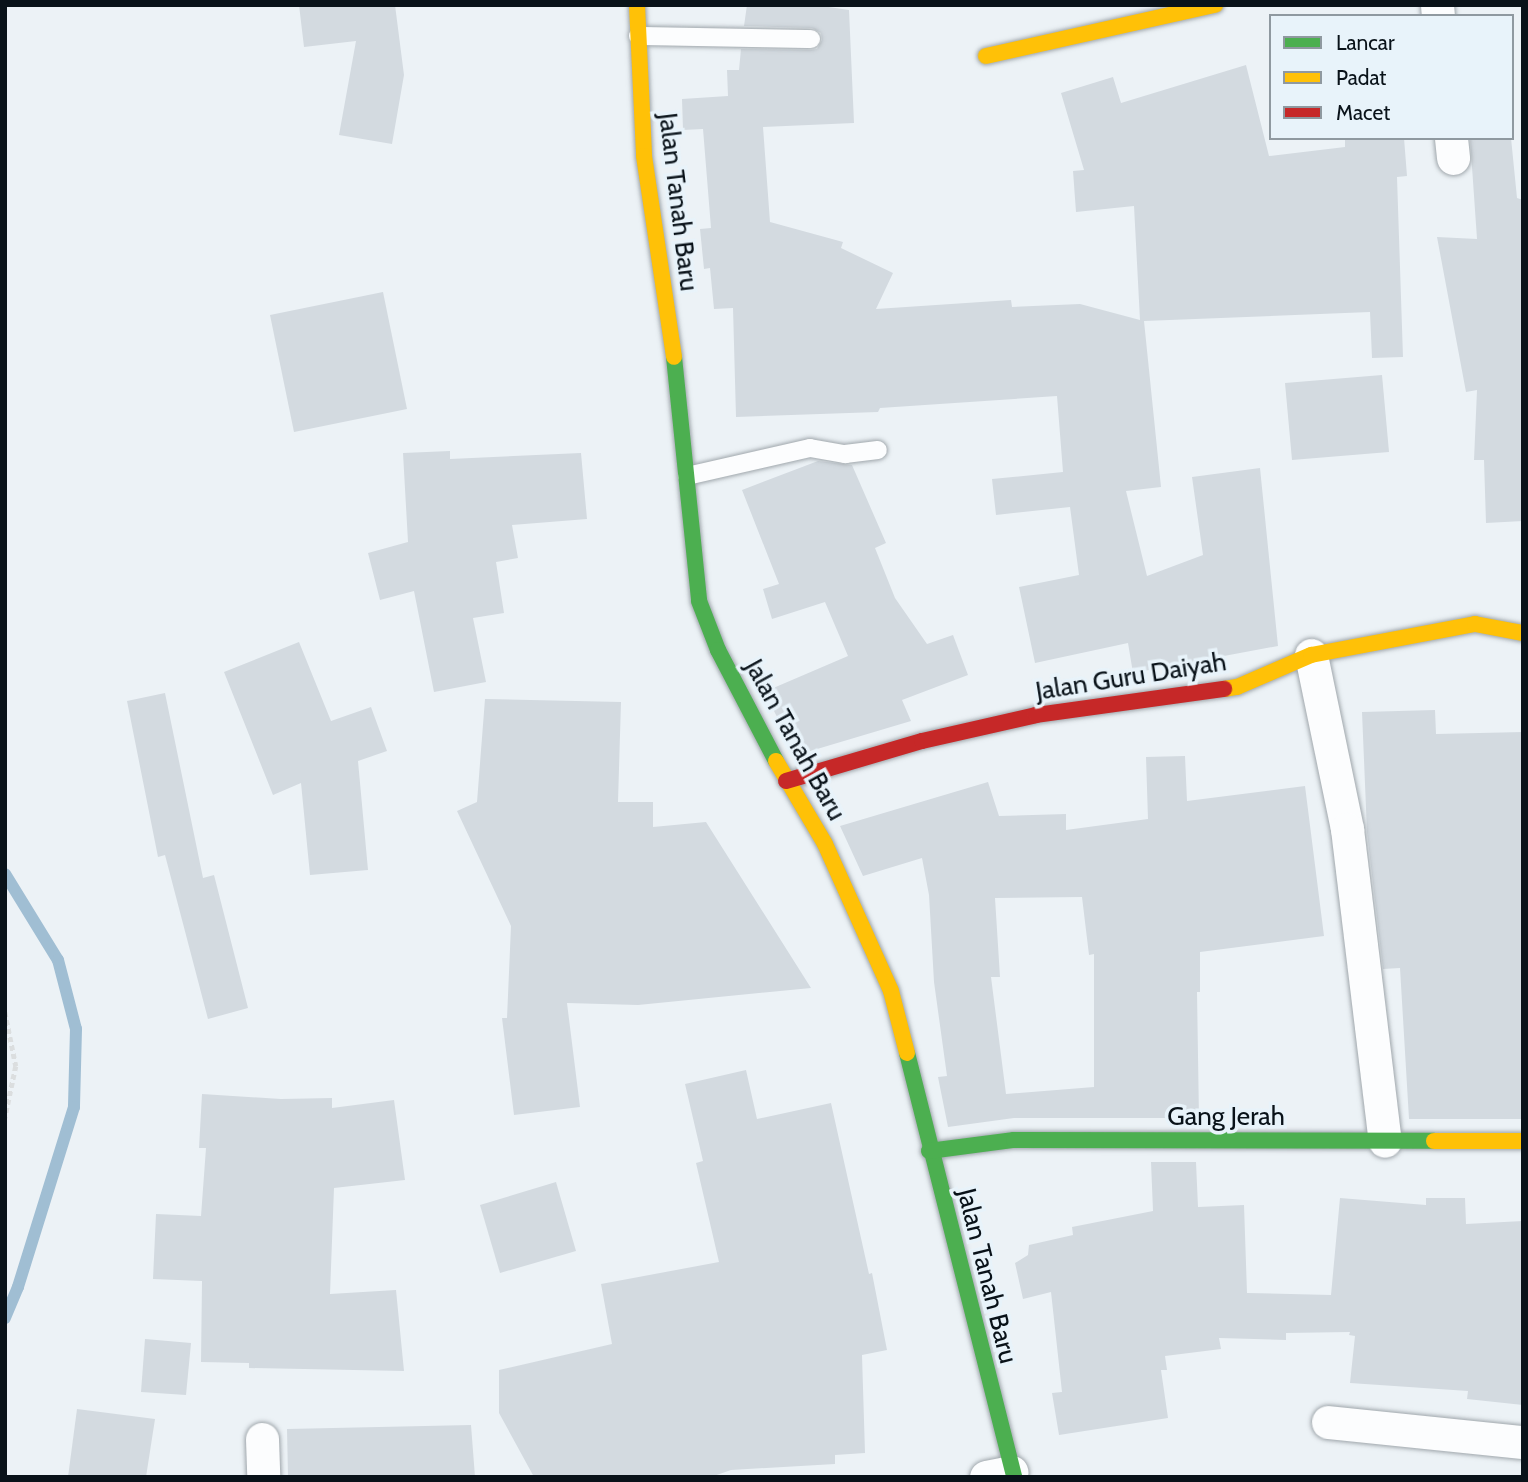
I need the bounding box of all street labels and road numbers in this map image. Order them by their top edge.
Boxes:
street label: Jalan Tanah Baru [652,111,704,293]
street label: Jalan Guru Daiyah [1033,647,1229,707]
street label: Jalan Tanah Baru [738,654,852,826]
street label: Gang Jerah [1167,1101,1285,1133]
street label: Jalan Tanah Baru [950,1185,1024,1367]

